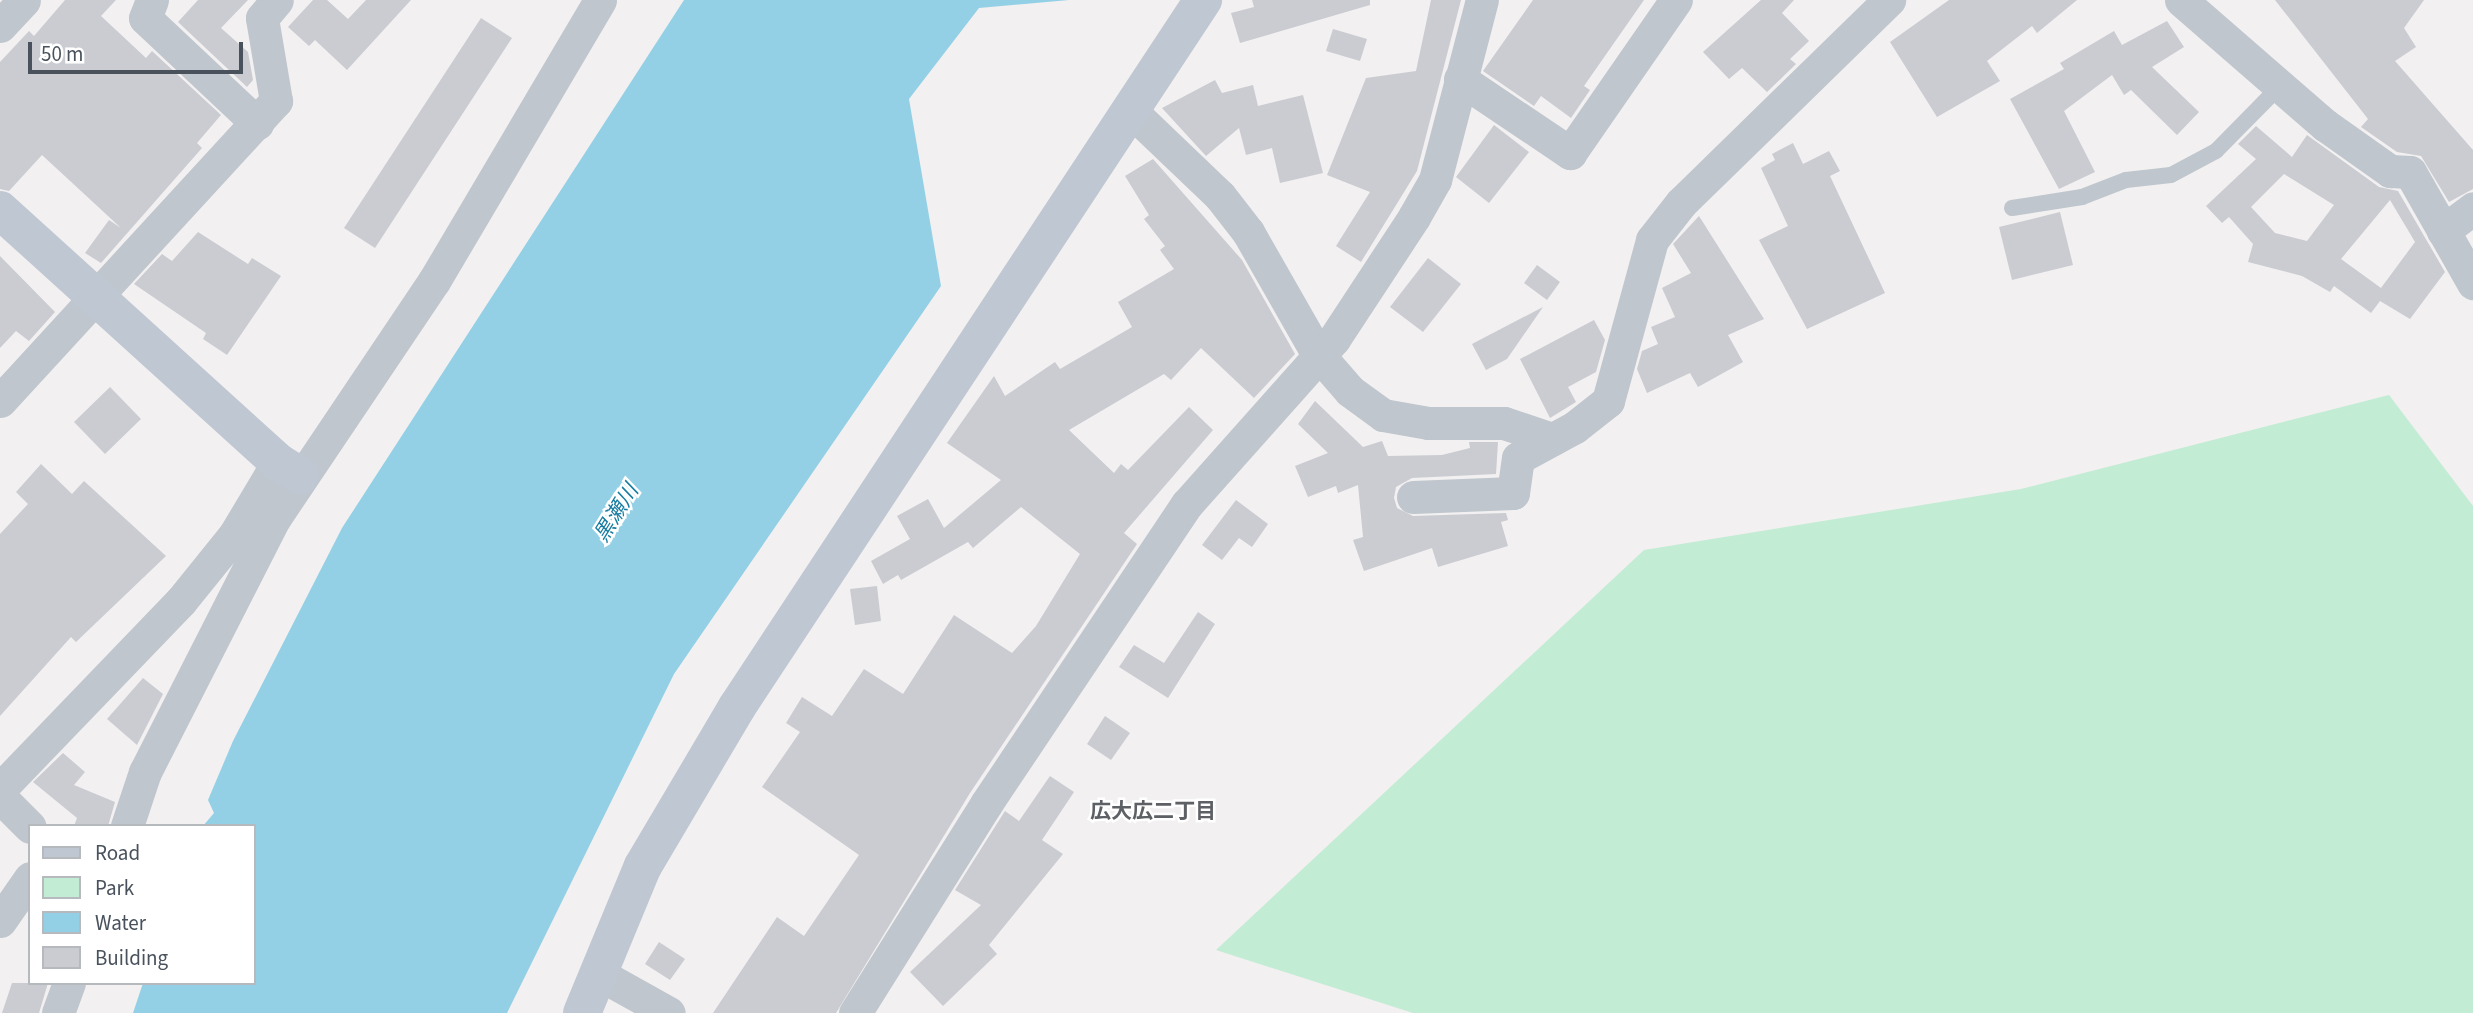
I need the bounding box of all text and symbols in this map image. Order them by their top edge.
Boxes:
scale bar [32,28,247,72]
text: 50 m [41,39,83,69]
water label: 黒瀬川 [589,480,643,546]
district label: 広大広二丁目 [1090,798,1216,824]
legend [28,824,256,985]
text: Road [95,838,140,868]
text: Park [95,873,134,903]
text: Water [95,908,146,938]
text: Building [95,943,168,973]

